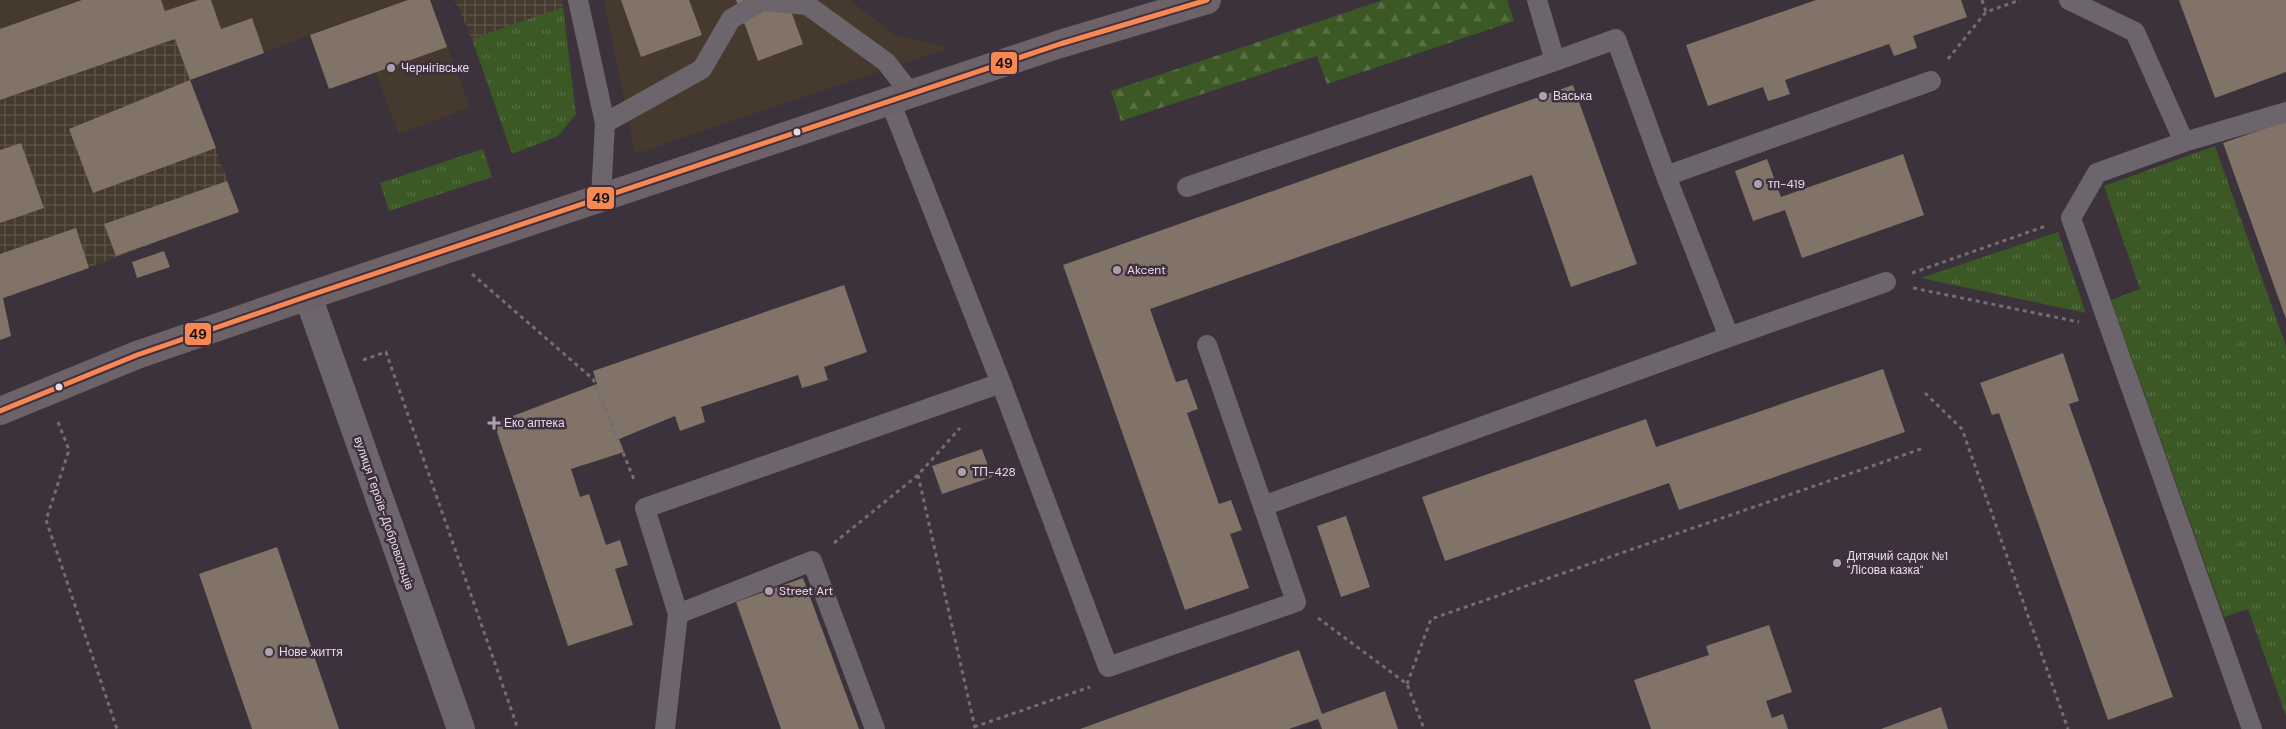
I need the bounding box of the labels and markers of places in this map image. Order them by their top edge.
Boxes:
place label: Чернігівське [401,60,470,76]
marker: Чернігівське [385,62,397,74]
place label: Васька [1553,88,1592,104]
marker: Васька [1537,90,1549,102]
unlabelled marker [792,127,802,137]
place label: тп-419 [1768,176,1805,192]
marker: тп-419 [1752,178,1764,190]
place label: Akcent [1127,262,1166,278]
marker: Akcent [1111,264,1123,276]
unlabelled marker [54,382,64,392]
place label: Еко аптека [504,415,565,431]
marker: Еко аптека [488,417,500,429]
place label: ТП-428 [972,464,1016,480]
marker: ТП-428 [956,466,968,478]
place label: Дитячий садок №1 "Лісова казка" [1847,548,1948,578]
marker: Дитячий садок №1 "Лісова казка" [1831,557,1843,569]
place label: Street Art [779,583,834,599]
marker: Street Art [763,585,775,597]
place label: Нове життя [279,644,343,660]
marker: Нове життя [263,646,275,658]

